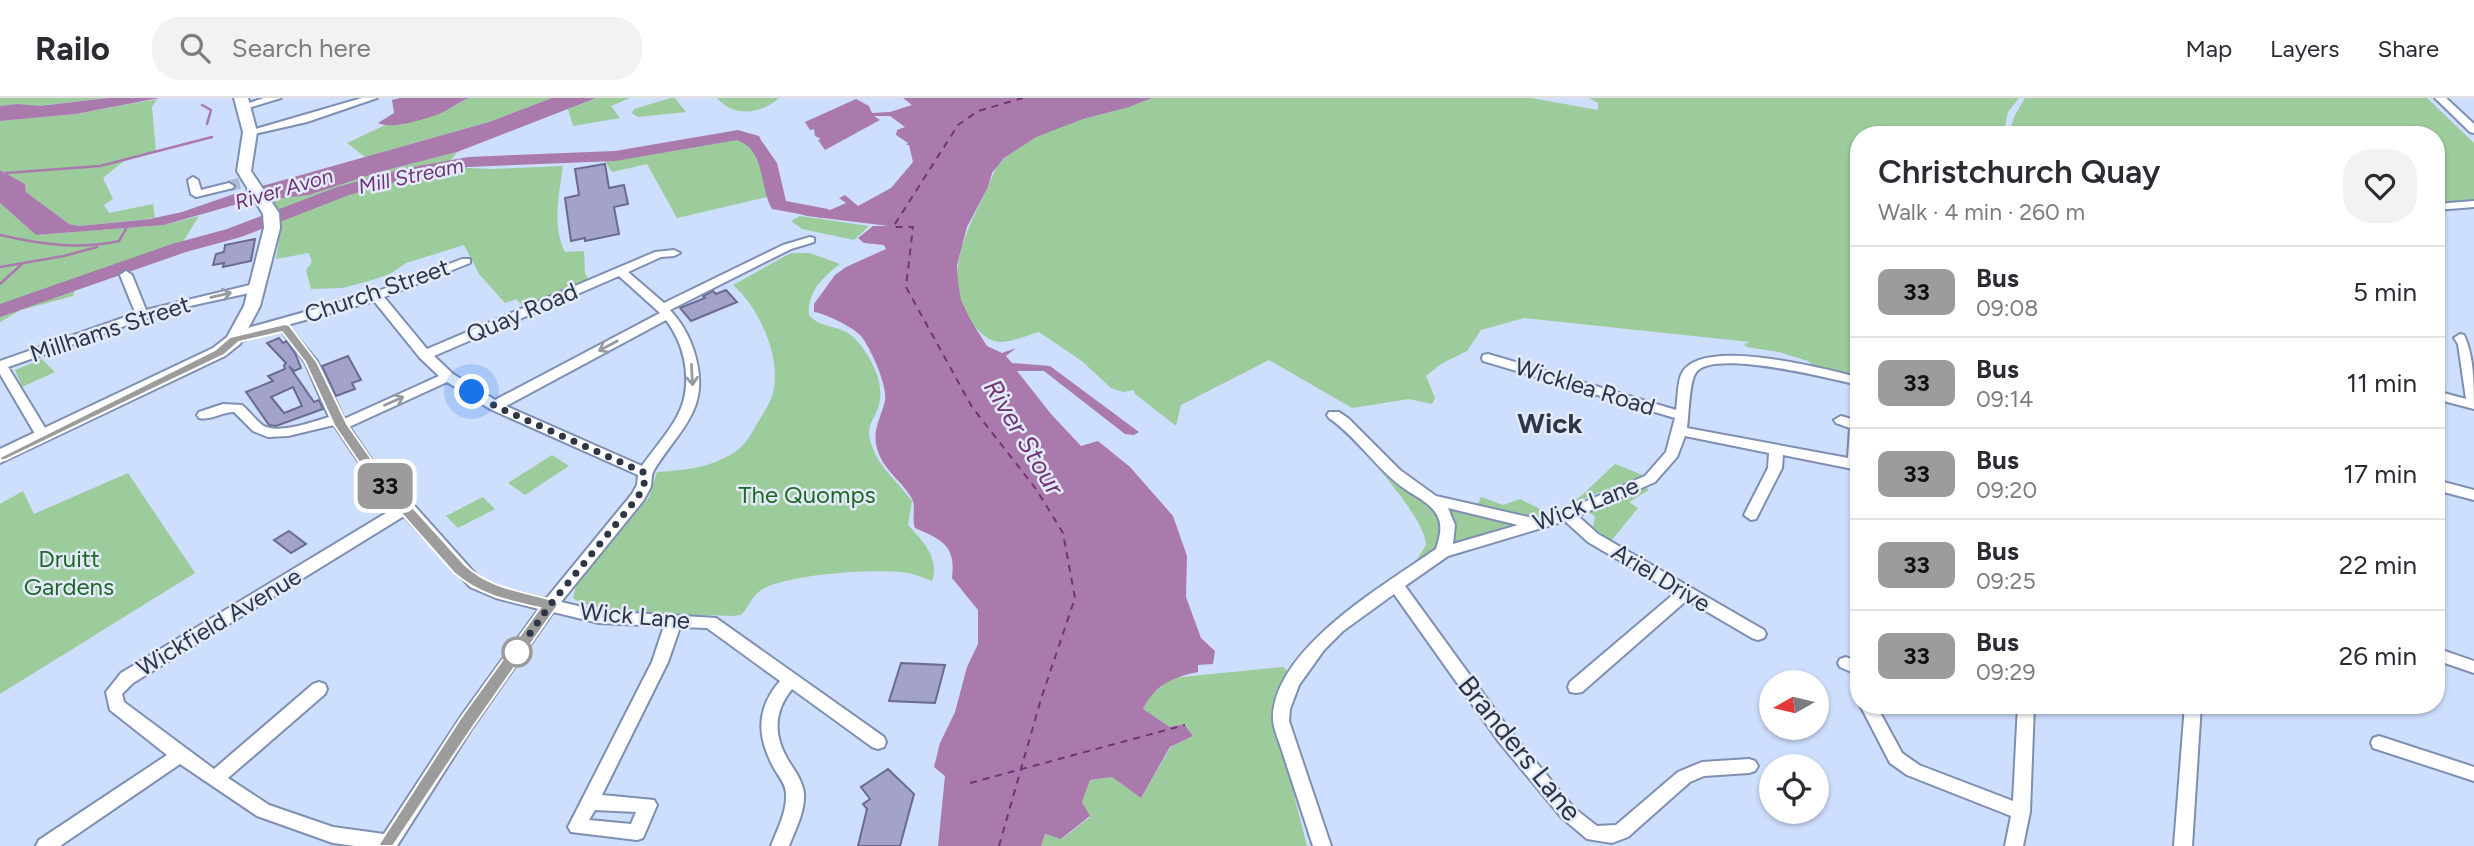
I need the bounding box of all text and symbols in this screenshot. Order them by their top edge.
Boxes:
search box [152,17,642,80]
text: Railo [35,29,110,68]
icon: search [176,29,214,67]
text: Search here [232,32,371,64]
text: Map [2185,34,2232,63]
text: Layers [2270,34,2339,63]
text: Share [2377,34,2439,63]
button: heart [2343,149,2417,223]
water label: Mill Stream [356,152,466,199]
text: Christchurch Quay [1878,152,2160,191]
water label: River Avon [232,162,336,214]
text: Walk · 4 min · 260 m [1878,198,2085,226]
street label: Church Street [300,252,453,329]
text: Bus [1976,262,2019,294]
street label: Quay Road [462,276,582,349]
text: 5 min [2353,276,2417,308]
text: 33 [1903,277,1930,306]
one-way arrow [209,288,232,302]
street label: Millhams Street [26,289,194,368]
text: 09:08 [1976,294,2038,322]
one-way arrow [598,340,619,353]
street label: Wicklea Road [1511,352,1659,422]
text: Bus [1976,353,2019,385]
one-way arrow [686,364,699,387]
text: 11 min [2346,367,2417,399]
text: 33 [1903,368,1930,397]
water label: River Stour [977,373,1072,502]
your location [454,374,489,409]
text: 09:14 [1976,385,2033,413]
one-way arrow [383,394,405,407]
district label: Wick [1517,406,1583,440]
text: Bus [1976,444,2019,476]
text: 17 min [2343,458,2417,490]
text: 33 [1903,459,1930,488]
line badge: 33 [354,463,416,509]
street label: Wick Lane [1529,470,1643,537]
text: 33 [372,471,398,500]
text: 09:20 [1976,476,2037,504]
park label: The Quomps [738,480,876,509]
text: Bus [1976,535,2019,567]
street label: Ariel Drive [1607,537,1716,618]
park label: Druitt Gardens [24,544,114,601]
text: 22 min [2339,549,2417,581]
text: 33 [1903,550,1930,579]
street label: Wickfield Avenue [131,561,306,682]
text: 09:25 [1976,567,2036,595]
street label: Wick Lane [579,596,691,635]
text: Bus [1976,626,2019,658]
unlabelled marker [502,637,532,667]
text: 26 min [2339,640,2417,672]
text: 33 [1903,641,1930,670]
text: 09:29 [1976,658,2035,686]
street label: Branders Lane [1451,668,1589,828]
north arrow [1759,670,1829,740]
map controls [1759,670,1829,824]
button: locate [1759,754,1829,824]

